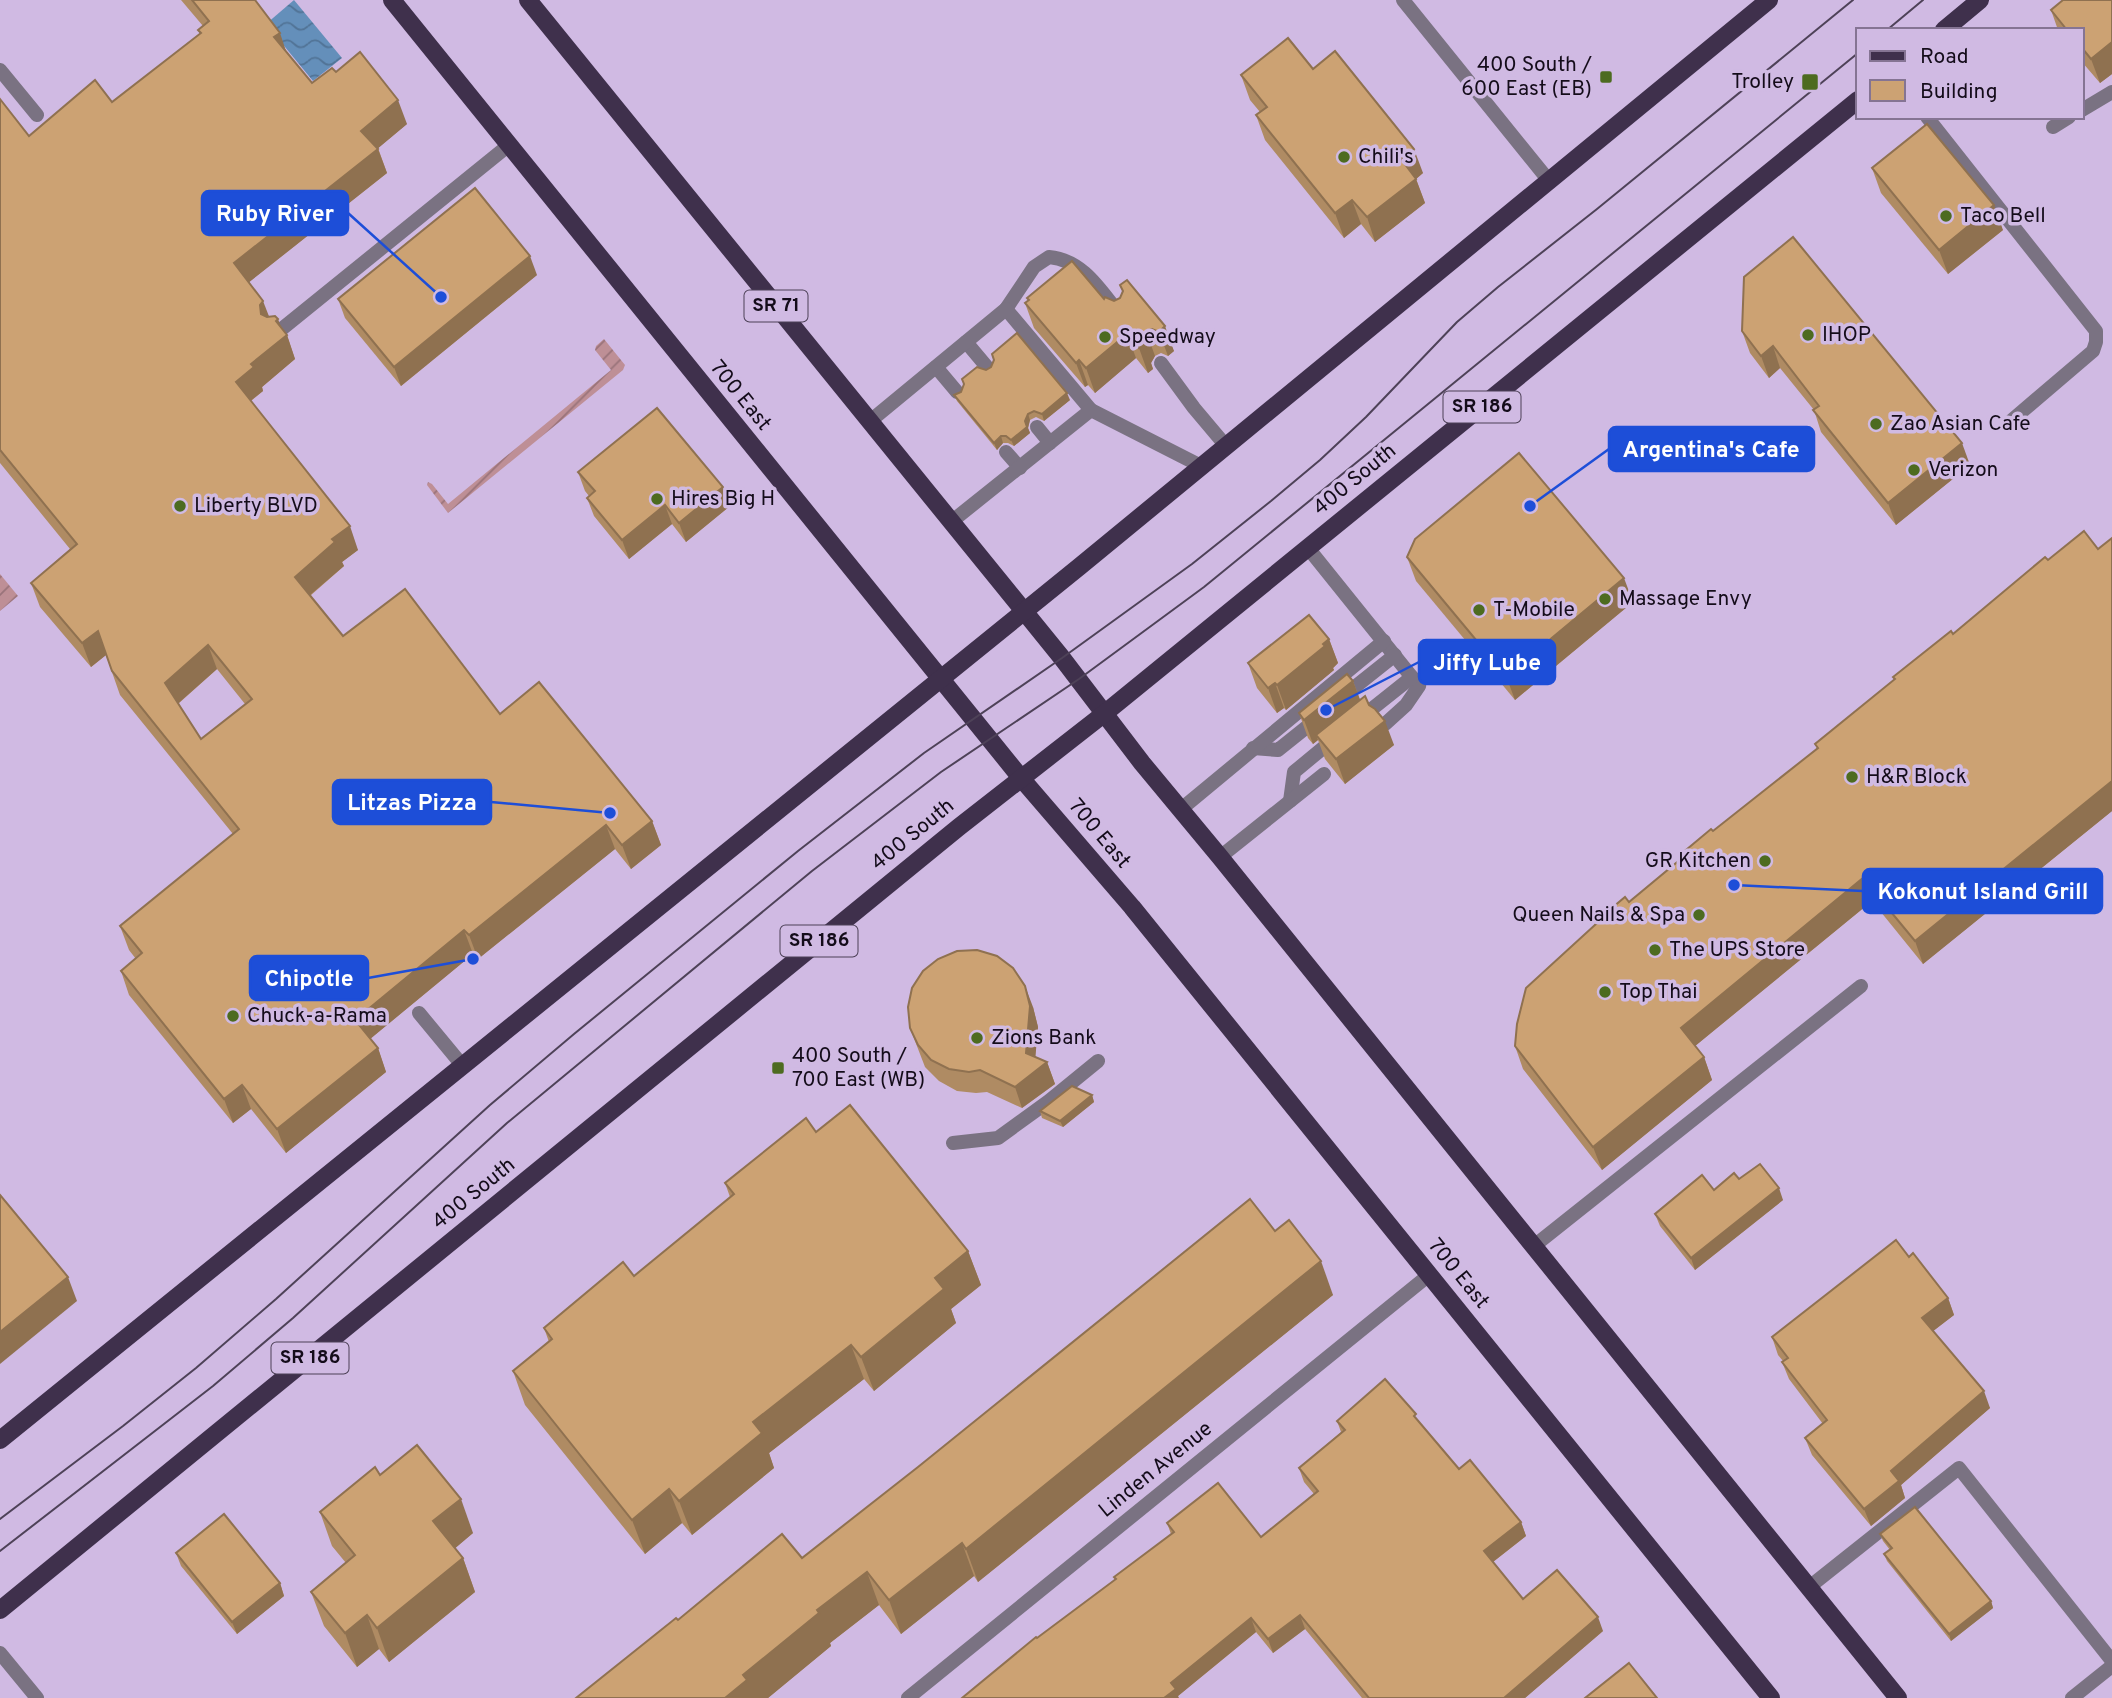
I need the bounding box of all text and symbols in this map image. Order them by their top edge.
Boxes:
legend [1856,28,2084,119]
text: Road [1920,44,1969,71]
place label: 400 South / 600 East (EB) [1461,52,1592,103]
marker: 400 South / 600 East (EB) [1598,69,1614,85]
place label: Trolley [1731,69,1794,96]
marker: Trolley [1800,72,1820,92]
text: Building [1920,79,1998,106]
place label: Chili's [1358,144,1414,171]
marker: Chili's [1336,149,1352,165]
callout: Ruby River [202,191,348,235]
text: Ruby River [216,201,335,230]
place label: Taco Bell [1960,203,2046,230]
marker: Taco Bell [1938,208,1954,224]
road number: SR 71 [744,290,808,322]
place label: IHOP [1822,322,1871,349]
place label: Speedway [1119,324,1216,351]
marker: IHOP [1800,327,1816,343]
marker: Speedway [1097,329,1113,345]
street label: 700 East [703,355,777,437]
road number: SR 186 [1444,392,1520,422]
place label: Zao Asian Cafe [1890,411,2031,438]
marker: Zao Asian Cafe [1868,416,1884,432]
callout: Argentina's Cafe [1609,427,1814,471]
text: Argentina's Cafe [1622,437,1800,466]
street label: 400 South [1308,438,1402,522]
place label: Verizon [1928,457,1998,484]
marker: Verizon [1906,462,1922,478]
place label: Hires Big H [671,486,775,513]
marker: Hires Big H [649,491,665,507]
place label: Liberty BLVD [194,493,318,520]
marker: Liberty BLVD [172,498,188,514]
place label: Massage Envy [1619,586,1752,613]
marker: Massage Envy [1597,591,1613,607]
place label: T-Mobile [1493,597,1575,624]
marker: T-Mobile [1471,602,1487,618]
callout: Jiffy Lube [1419,640,1555,684]
text: Jiffy Lube [1433,650,1541,679]
place label: H&R Block [1866,764,1967,791]
marker: H&R Block [1844,769,1860,785]
callout: Litzas Pizza [333,780,491,824]
text: Litzas Pizza [347,790,477,819]
street label: 400 South [866,793,960,877]
street label: 700 East [1062,793,1136,875]
place label: GR Kitchen [1645,848,1751,875]
marker: GR Kitchen [1757,853,1773,869]
callout: Kokonut Island Grill [1863,869,2102,913]
text: Kokonut Island Grill [1877,879,2089,908]
place label: Queen Nails & Spa [1512,902,1685,929]
marker: Queen Nails & Spa [1691,907,1707,923]
road number: SR 186 [780,925,858,956]
place label: The UPS Store [1669,937,1805,964]
marker: The UPS Store [1647,942,1663,958]
callout: Chipotle [250,956,368,1000]
text: Chipotle [264,966,354,995]
place label: Top Thai [1619,979,1697,1006]
marker: Top Thai [1597,984,1613,1000]
place label: Chuck-a-Rama [247,1003,387,1030]
marker: Chuck-a-Rama [225,1008,241,1024]
place label: Zions Bank [991,1025,1096,1052]
marker: Zions Bank [969,1030,985,1046]
place label: 400 South / 700 East (WB) [792,1043,925,1094]
marker: 400 South / 700 East (WB) [770,1060,786,1076]
street label: 400 South [427,1152,521,1236]
street label: 700 East [1421,1233,1495,1315]
road number: SR 186 [272,1342,348,1374]
street label: Linden Avenue [1094,1416,1218,1524]

